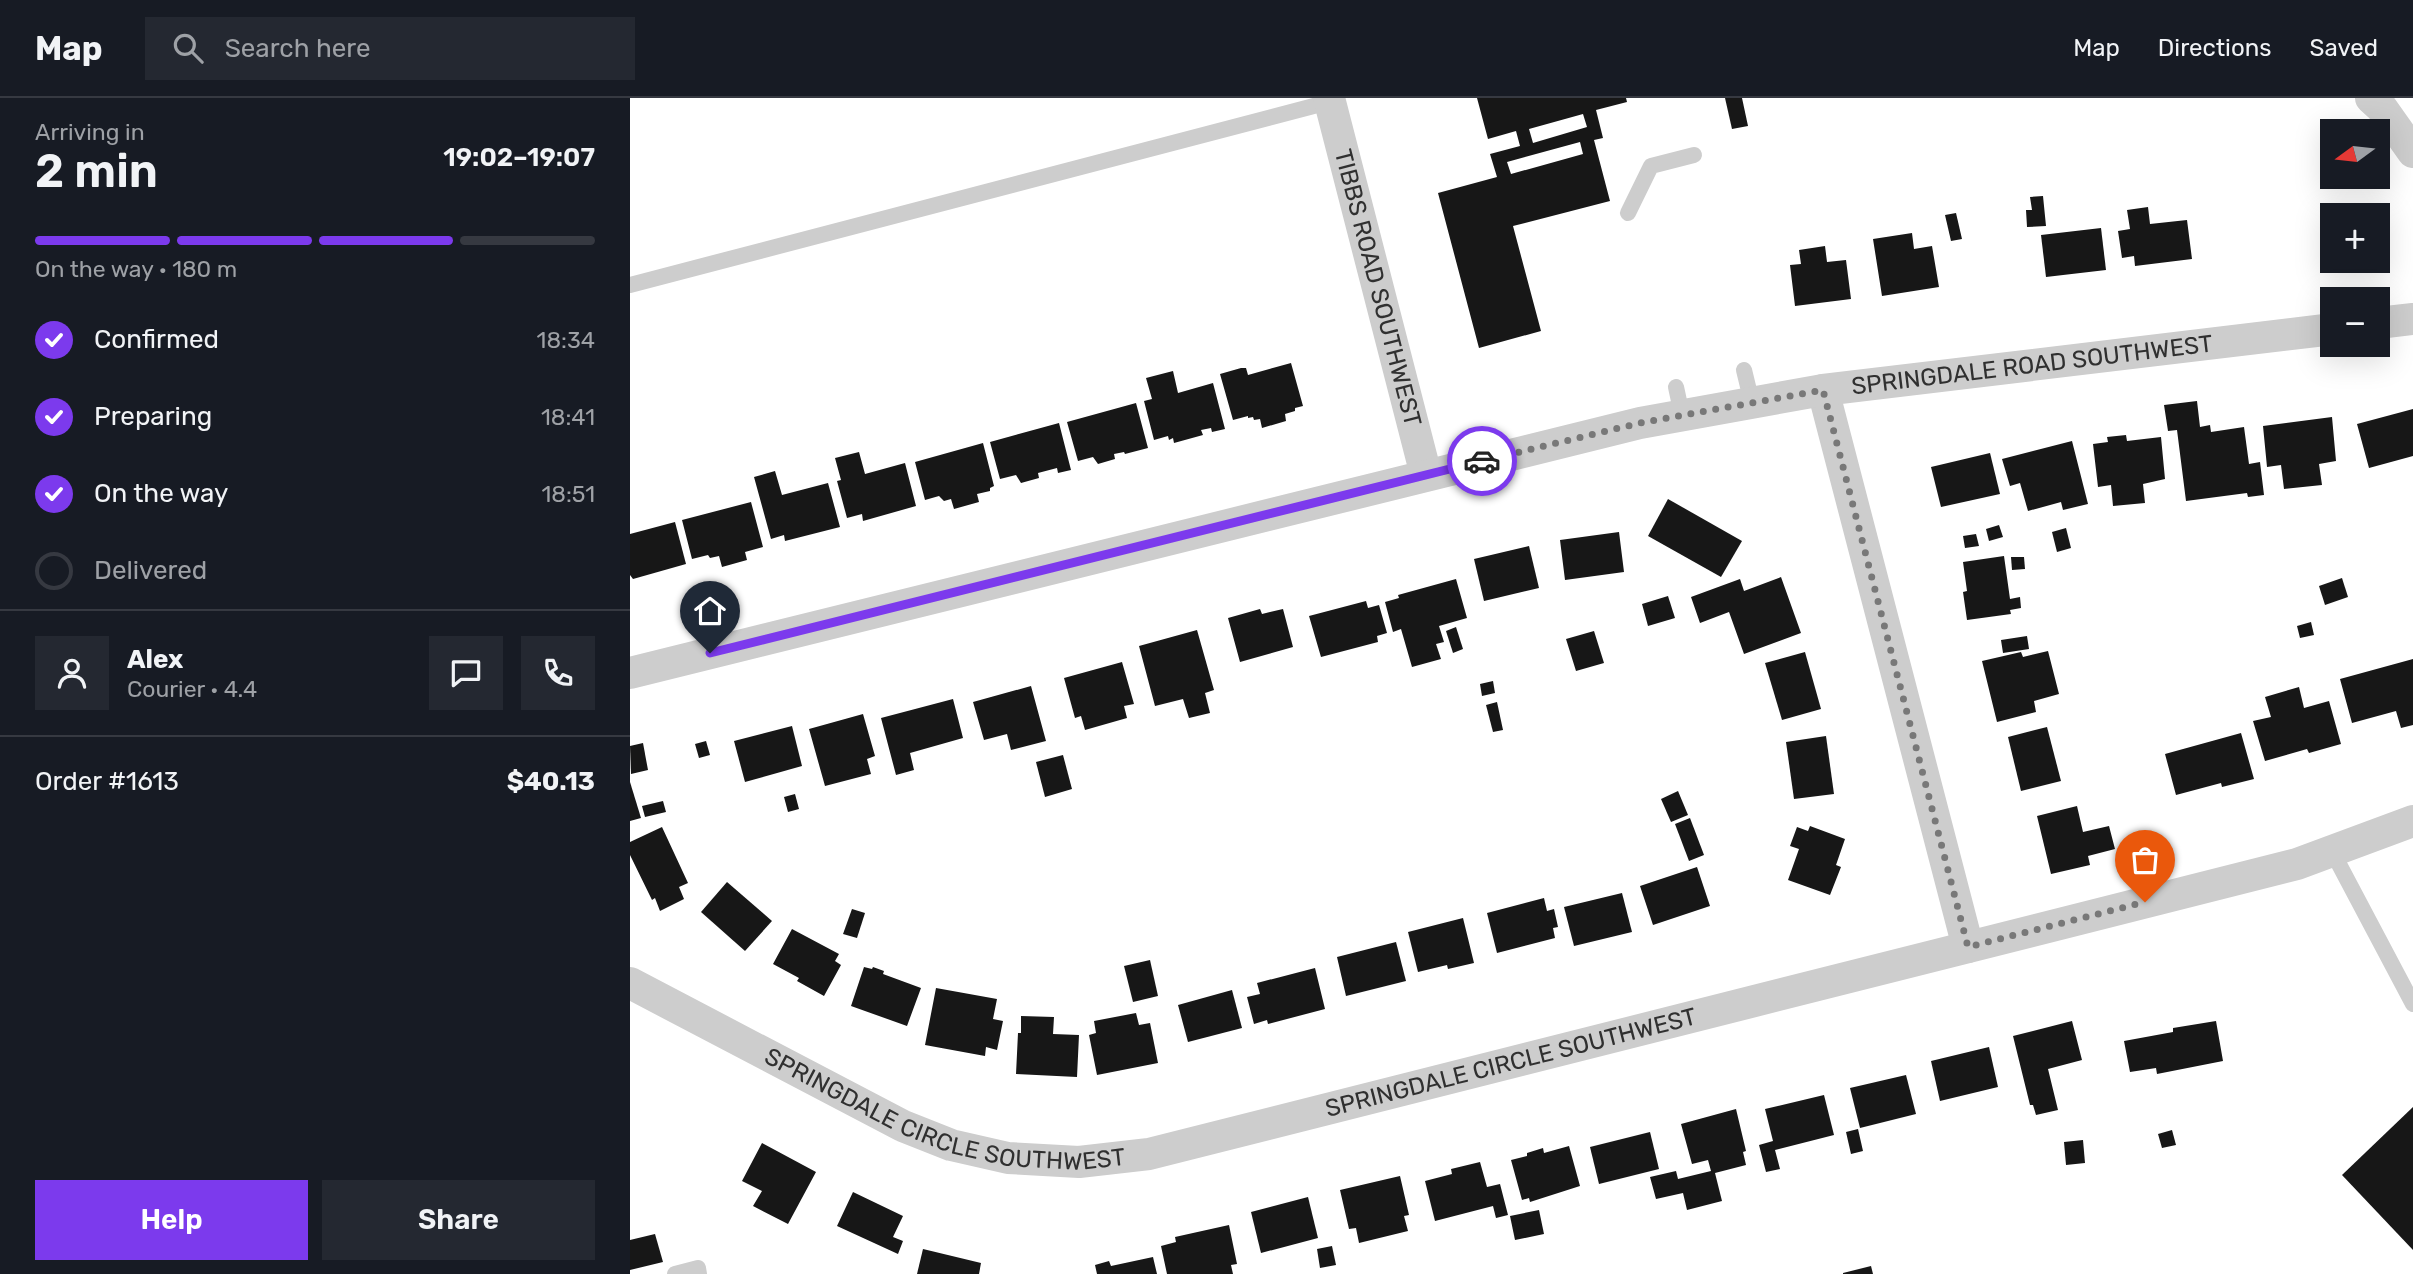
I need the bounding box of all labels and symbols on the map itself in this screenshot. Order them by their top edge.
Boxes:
north arrow [2320,119,2390,189]
street label: TIBBS ROAD SOUTHWEST [1329,146,1427,429]
street label: SPRINGDALE ROAD SOUTHWEST [1850,329,2214,400]
courier [1447,426,1517,496]
pin [680,581,740,653]
pin [2115,830,2175,902]
street label: SPRINGDALE CIRCLE SOUTHWEST [1322,1002,1699,1123]
street label: SPRINGDALE CIRCLE SOUTHWEST [760,1042,1127,1176]

